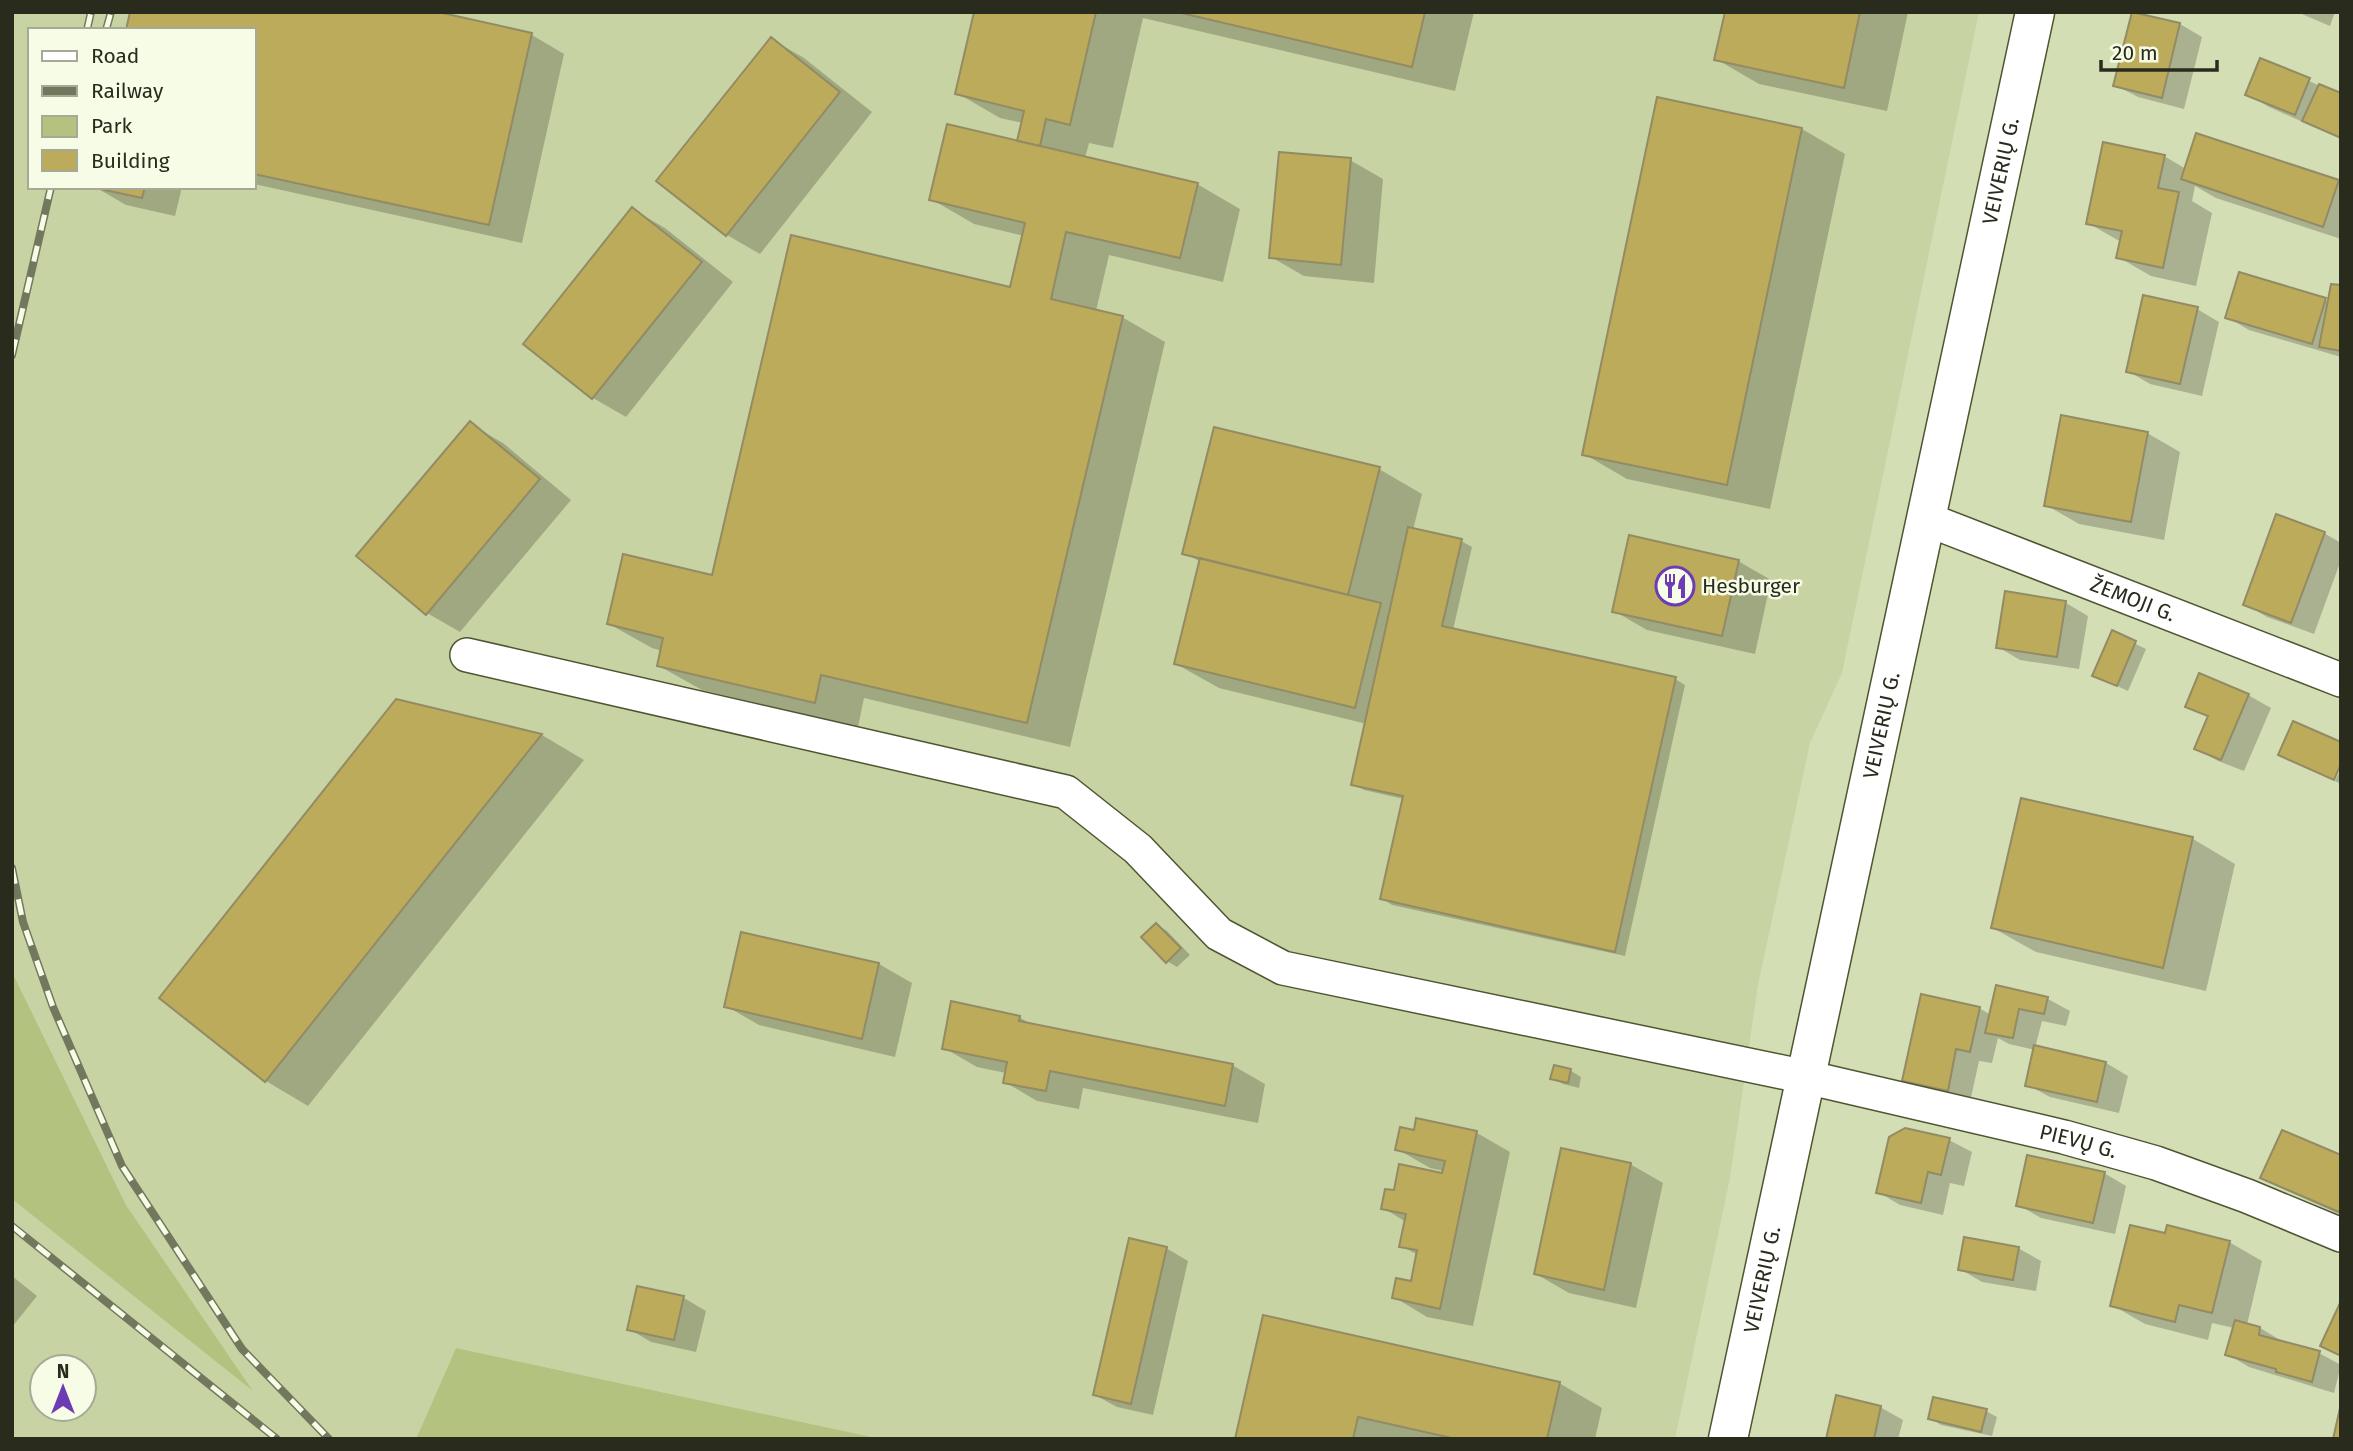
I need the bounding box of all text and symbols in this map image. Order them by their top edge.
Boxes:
legend [28,28,256,189]
scale bar [2101,28,2216,72]
text: 20 m [2112,40,2158,66]
text: Road [91,43,139,69]
text: Railway [91,78,164,104]
text: Park [91,113,133,139]
street label: VEIVERIŲ G. [1977,115,2025,227]
text: Building [91,148,170,174]
restaurant icon: Hesburger [1654,565,1696,607]
street label: ŽEMOJI G. [2087,571,2179,628]
place label: Hesburger [1702,573,1800,599]
street label: VEIVERIŲ G. [1857,669,1906,781]
street label: PIEVŲ G. [2037,1119,2120,1164]
street label: VEIVERIŲ G. [1738,1224,1786,1336]
north arrow [28,1353,98,1423]
text: N [57,1360,69,1383]

